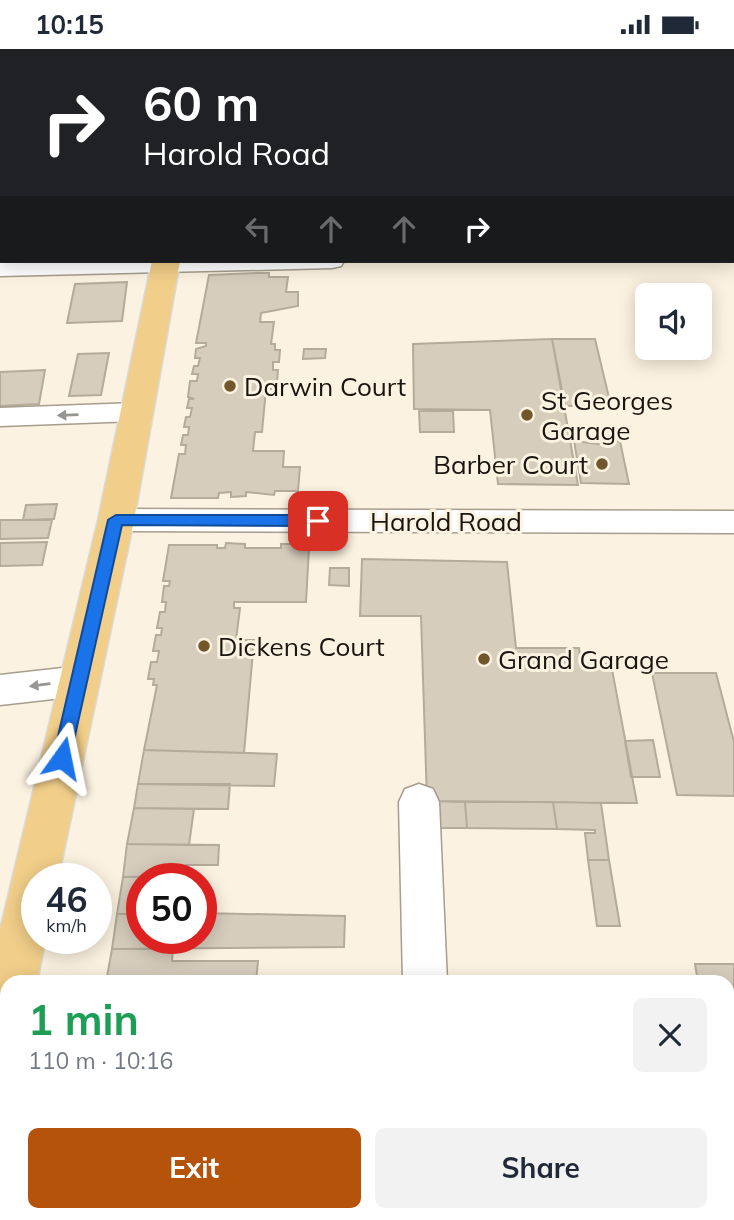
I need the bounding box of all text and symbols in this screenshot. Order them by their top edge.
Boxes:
text: 10:15 [35,8,104,41]
text: 60 m [143,72,259,133]
icon: right [28,77,119,168]
text: Harold Road [143,133,330,173]
icon: left [239,210,277,248]
icon: ahead [312,210,350,248]
icon: ahead [385,210,423,248]
icon: right [458,210,496,248]
map controls [635,283,712,360]
button: sound [635,283,712,360]
place label: Darwin Court [244,370,406,403]
marker: Darwin Court [222,378,238,394]
place label: St Georges Garage [541,384,673,447]
marker: St Georges Garage [519,407,535,423]
one-way arrow [57,409,79,420]
place label: Barber Court [433,448,588,481]
marker: Barber Court [594,456,610,472]
pin [288,491,348,551]
icon: arrive [299,502,337,540]
street label: Harold Road [370,505,522,538]
place label: Dickens Court [218,630,385,663]
marker: Dickens Court [196,638,212,654]
place label: Grand Garage [498,643,669,676]
marker: Grand Garage [476,651,492,667]
one-way arrow [29,680,51,691]
position arrow [25,721,99,795]
speed limit sign: 50 [126,863,217,954]
text: 46 [45,877,88,921]
text: km/h [46,914,87,937]
text: 1 min [28,993,139,1046]
button: close [633,998,707,1072]
text: 110 m · 10:16 [28,1046,173,1075]
button: Exit [28,1128,361,1208]
button: Share [375,1128,707,1208]

